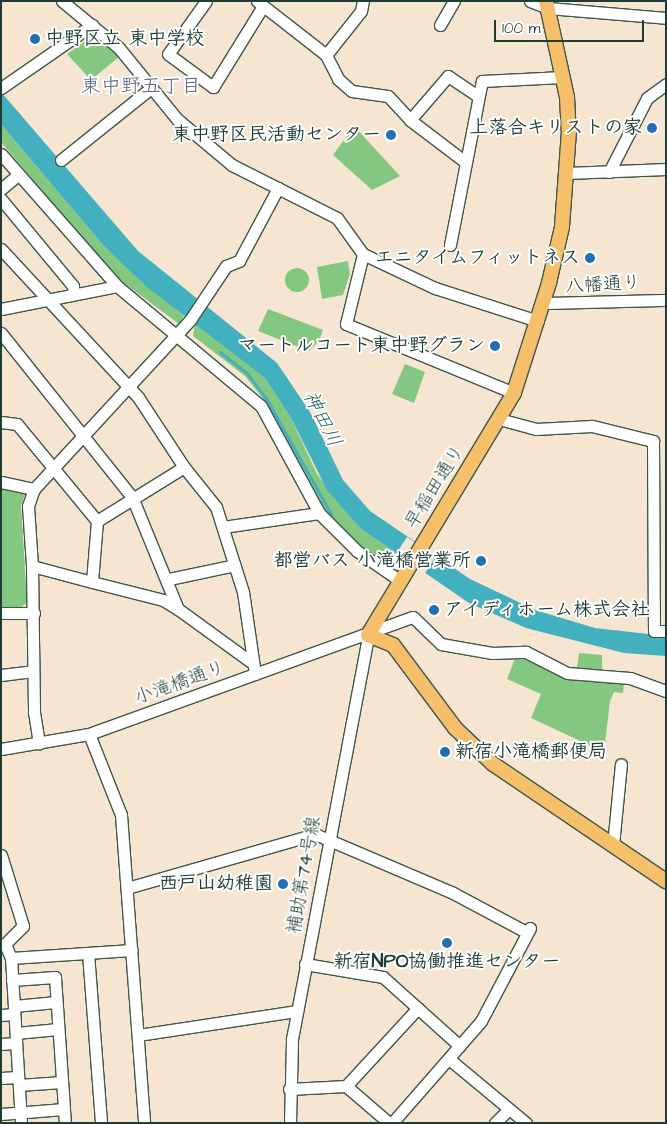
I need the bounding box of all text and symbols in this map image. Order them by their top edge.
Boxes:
scale bar [497,10,647,42]
text: 100 m [502,18,541,39]
place label: 中野区立 東中学校 [45,28,205,50]
marker: 中野区立 東中学校 [29,33,41,45]
district label: 東中野五丁目 [81,74,201,98]
place label: 上落合キリストの家 [471,117,642,139]
marker: 上落合キリストの家 [646,122,658,134]
place label: 東中野区民活動センター [172,124,381,146]
marker: 東中野区民活動センター [385,129,397,141]
place label: エニタイムフィットネス [371,247,580,269]
marker: エニタイムフィットネス [584,252,596,264]
street label: 八幡通り [564,272,642,298]
place label: マートルコート東中野グラン [238,335,485,357]
marker: マートルコート東中野グラン [489,340,501,352]
water label: 神田川 [298,387,346,451]
street label: 早稲田通り [400,441,470,533]
place label: 都営バス 小滝橋営業所 [273,550,471,572]
marker: 都営バス 小滝橋営業所 [475,555,487,567]
place label: アイディホーム株式会社 [444,599,653,621]
marker: アイディホーム株式会社 [428,604,440,616]
street label: 小滝橋通り [131,656,229,710]
place label: 新宿小滝橋郵便局 [455,741,607,763]
marker: 新宿小滝橋郵便局 [439,746,451,758]
street label: 補助第74号線 [282,814,326,936]
place label: 西戸山幼稚園 [159,873,273,895]
marker: 西戸山幼稚園 [277,878,289,890]
marker: 新宿NPO協働推進センター [441,937,453,949]
place label: 新宿NPO協働推進センター [334,951,560,973]

